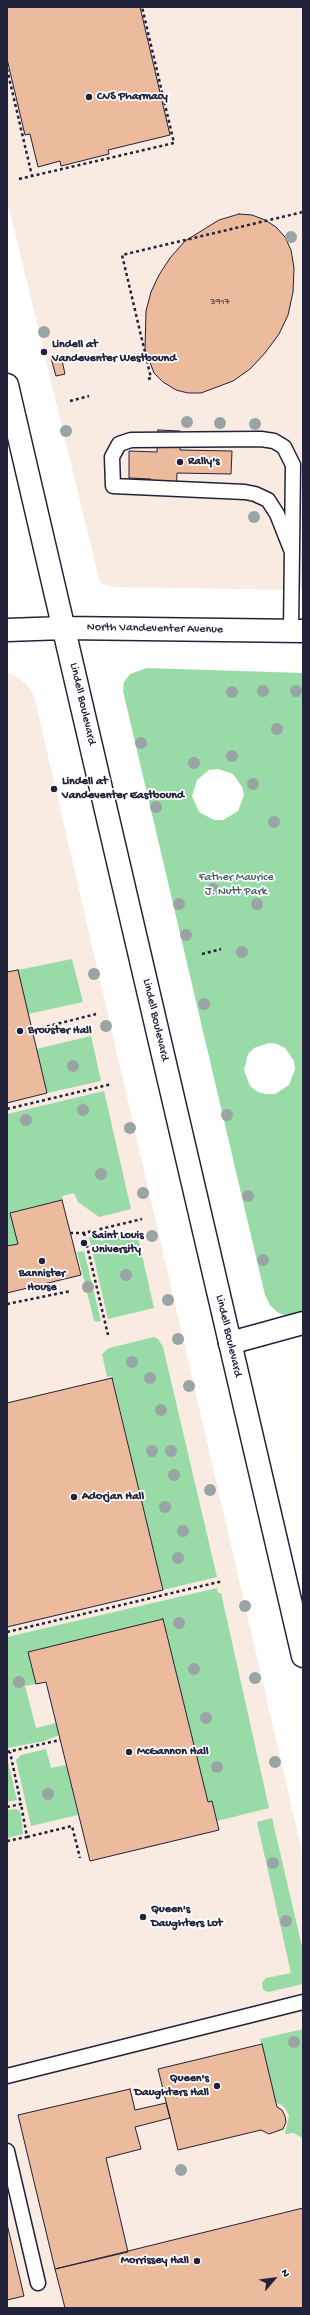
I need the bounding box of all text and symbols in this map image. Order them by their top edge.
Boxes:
place label: CVS Pharmacy [97,90,168,104]
marker: CVS Pharmacy [84,92,94,102]
house number: 3917 [210,296,230,308]
place label: Lindell at Vandeventer Westbound [52,338,176,366]
marker: Lindell at Vandeventer Westbound [39,347,49,357]
place label: Rally's [188,455,220,469]
marker: Rally's [175,457,185,467]
street label: North Vandeventer Avenue [87,621,223,637]
street label: Lindell Boulevard [66,661,98,747]
place label: Lindell at Vandeventer Eastbound [62,775,184,803]
marker: Lindell at Vandeventer Eastbound [49,784,59,794]
park label: Father Maurice J. Nutt Park [198,871,274,899]
street label: Lindell Boulevard [139,977,171,1063]
place label: Brouster Hall [28,1024,92,1038]
marker: Brouster Hall [15,1026,25,1036]
place label: Saint Louis University [92,1229,144,1257]
marker: Saint Louis University [79,1238,89,1248]
marker: Bannister House [37,1256,47,1266]
place label: Bannister House [19,1267,65,1295]
street label: Lindell Boulevard [212,1293,244,1379]
place label: Adorjan Hall [82,1490,144,1504]
marker: Adorjan Hall [69,1492,79,1502]
place label: McGannon Hall [137,1745,209,1759]
marker: McGannon Hall [124,1747,134,1757]
place label: Queen's Daughters Lot [151,1903,223,1931]
marker: Queen's Daughters Lot [138,1912,148,1922]
place label: Queen's Daughters Hall [134,2072,209,2100]
marker: Queen's Daughters Hall [212,2081,222,2091]
place label: Morrissey Hall [121,2254,189,2268]
marker: Morrissey Hall [192,2256,202,2266]
north arrow [254,2259,294,2299]
text: N [278,2267,292,2279]

